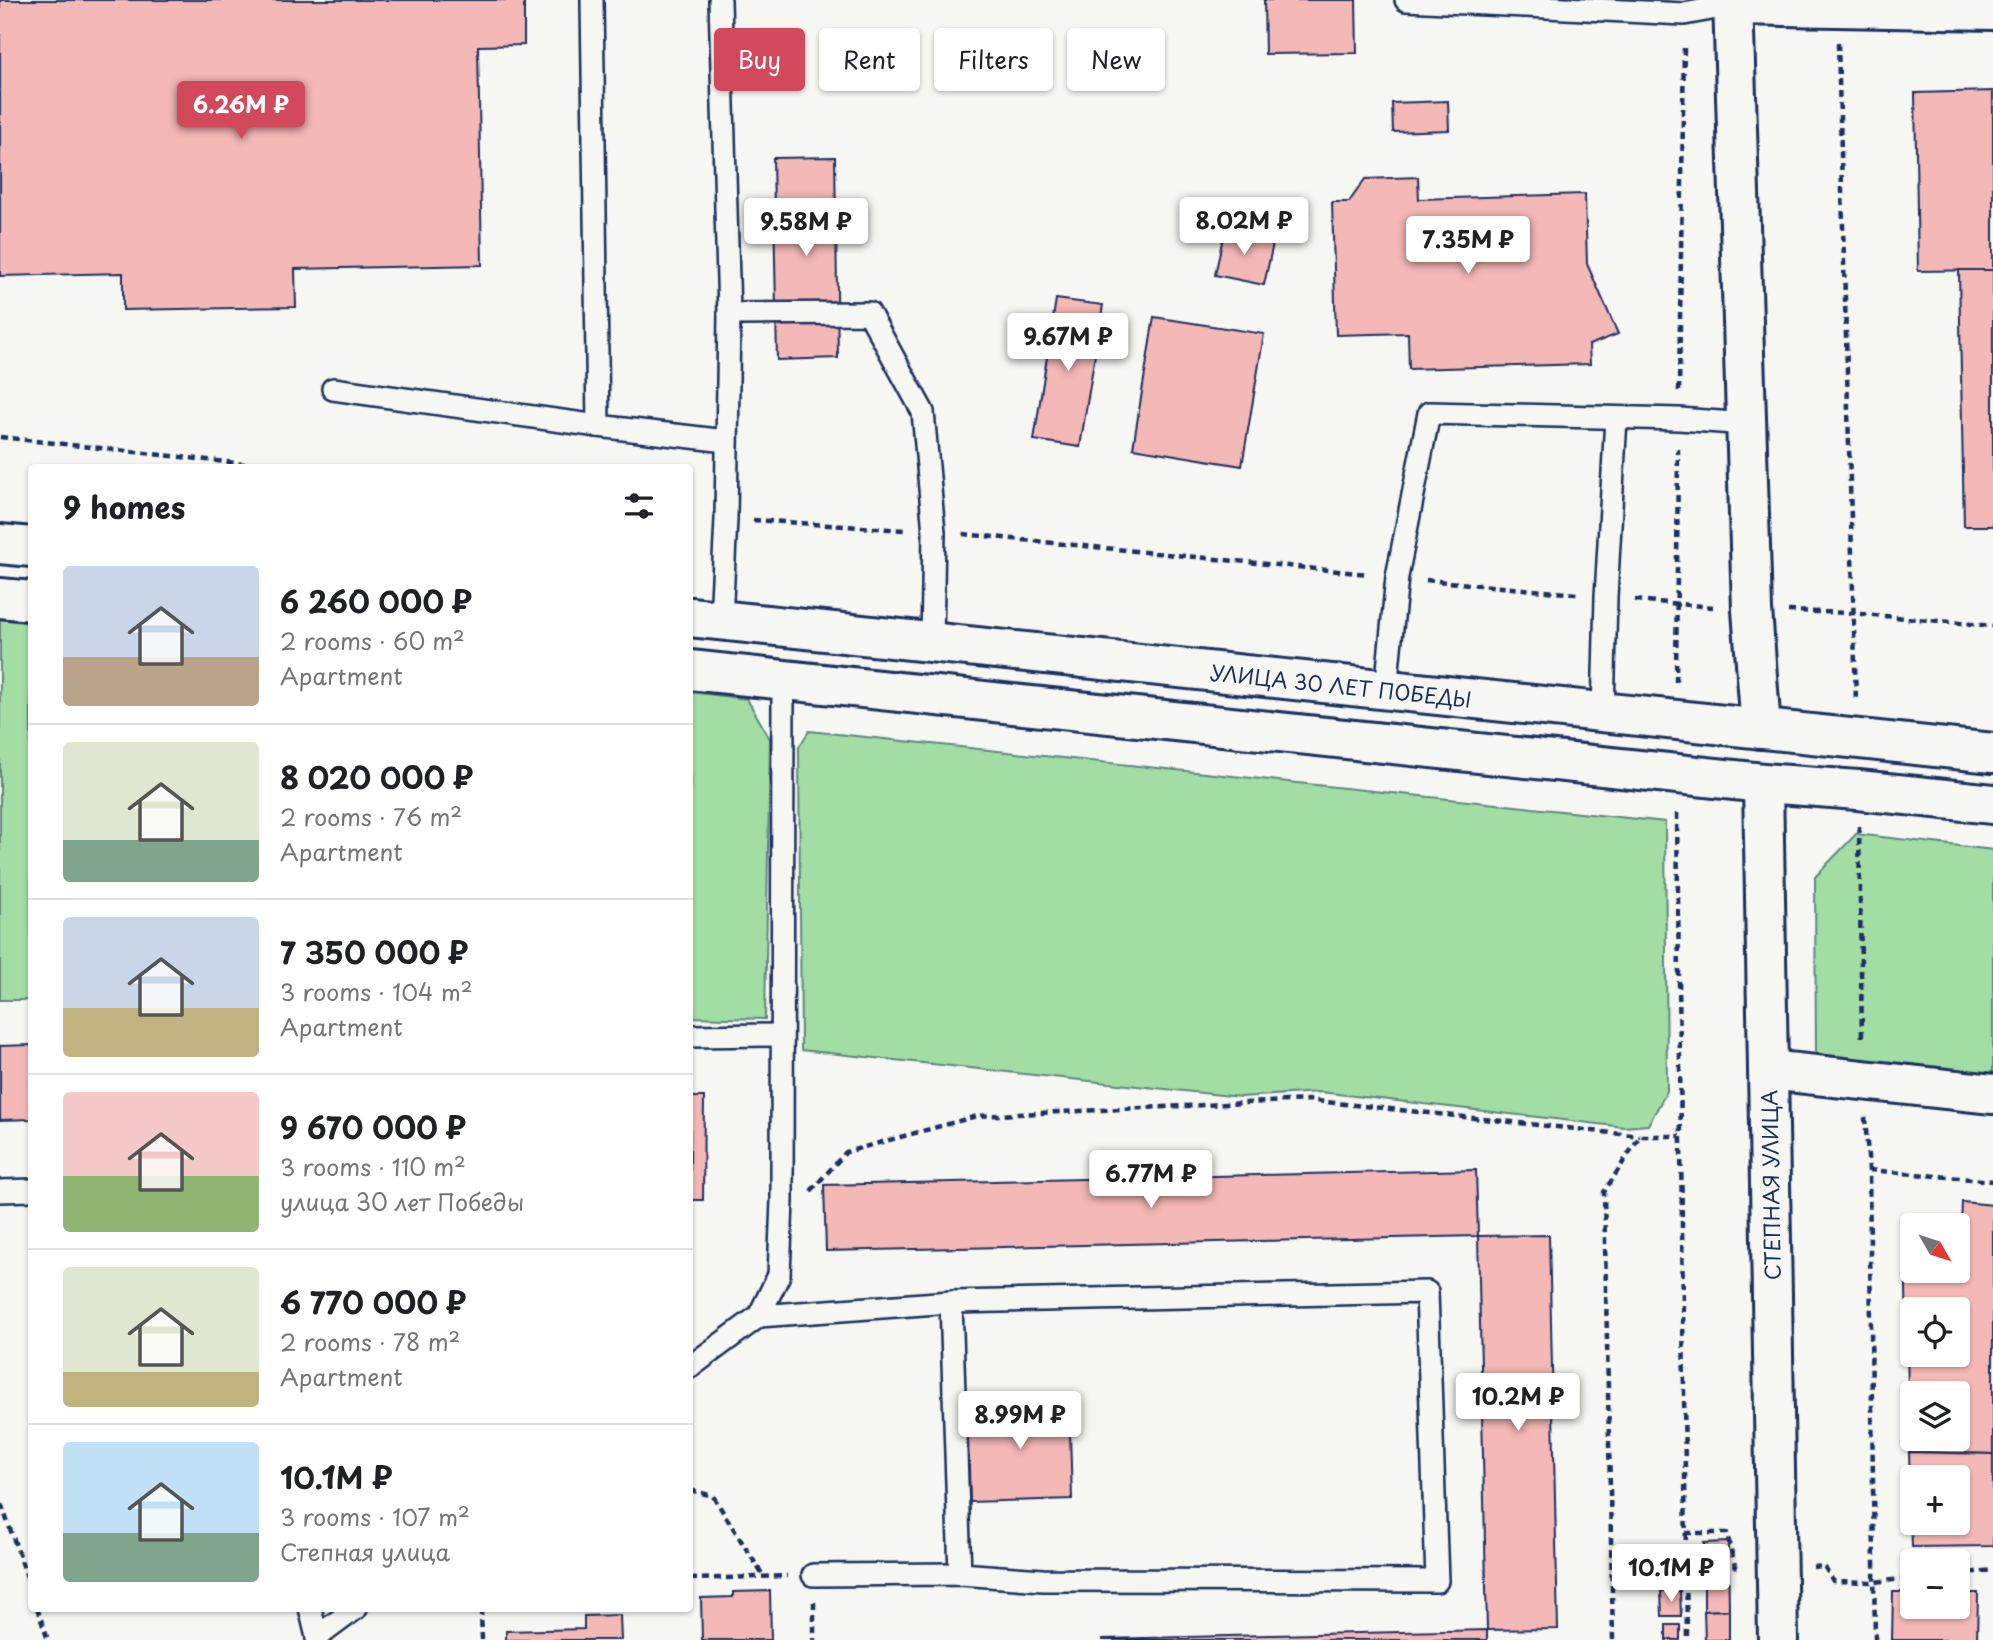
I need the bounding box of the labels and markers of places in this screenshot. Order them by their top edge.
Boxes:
pin: 6.26M ₽ [176,82,306,141]
pin: 9.58M ₽ [741,198,871,258]
pin: 8.02M ₽ [1179,198,1309,257]
pin: 7.35M ₽ [1403,216,1533,276]
pin: 9.67M ₽ [1003,314,1133,373]
pin: 6.77M ₽ [1086,1150,1216,1210]
pin: 10.2M ₽ [1453,1374,1583,1433]
pin: 8.99M ₽ [955,1392,1085,1451]
pin: 10.1M ₽ [1606,1544,1736,1604]

